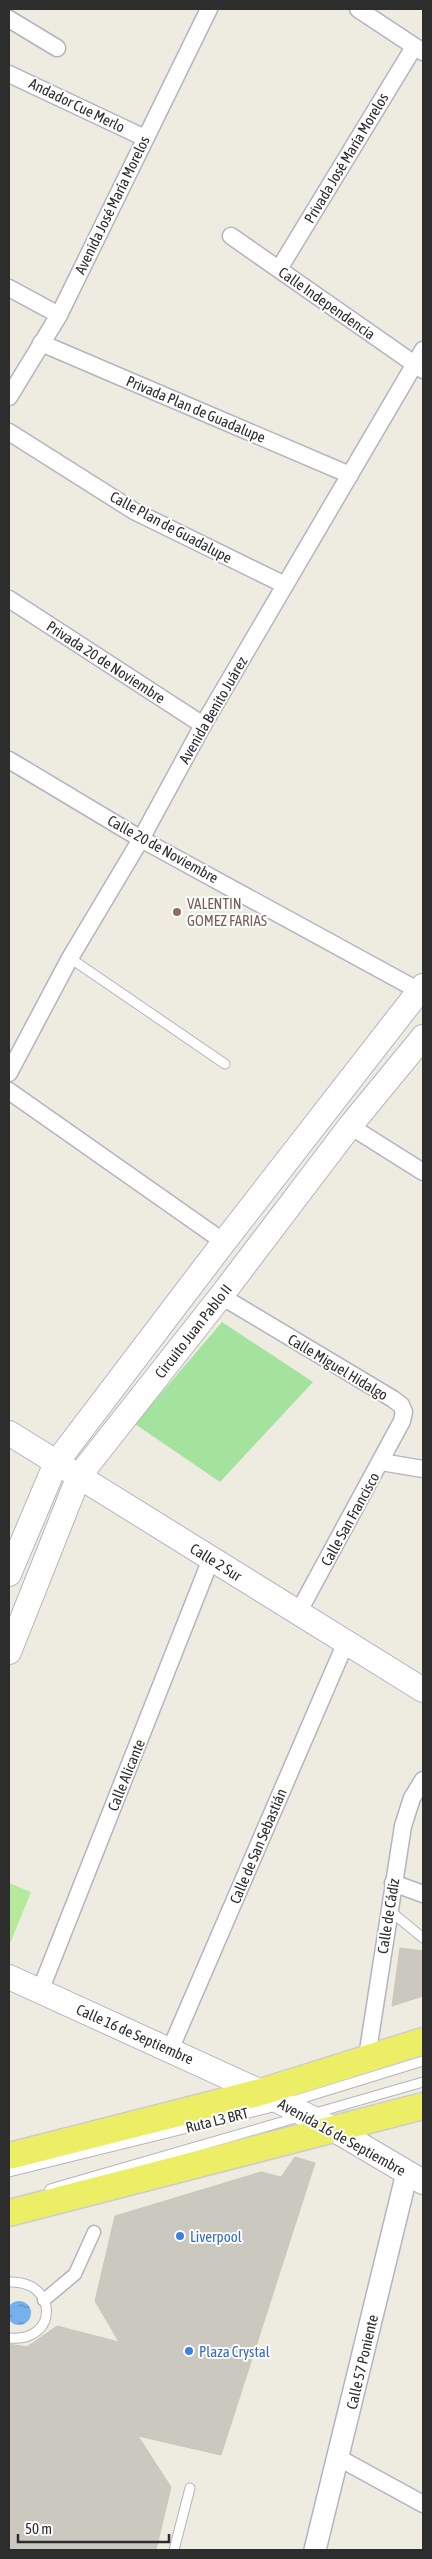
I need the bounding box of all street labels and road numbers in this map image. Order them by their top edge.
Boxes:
street label: Andador Cue Merlo [26,74,128,136]
street label: Privada José María Morelos [300,90,392,226]
street label: Avenida José María Morelos [71,133,153,277]
street label: Calle Independencia [276,263,378,343]
street label: Privada Plan de Guadalupe [124,372,268,446]
street label: Calle Plan de Guadalupe [107,488,235,566]
street label: Privada 20 de Noviembre [44,617,169,707]
street label: Avenida Benito Juárez [175,653,251,766]
street label: Calle 20 de Noviembre [105,812,221,887]
street label: Circuito Juan Pablo II [151,1281,235,1381]
street label: Calle Miguel Hidalgo [285,1330,391,1404]
street label: Calle San Francisco [317,1469,383,1569]
street label: Calle 2 Sur [187,1540,245,1585]
street label: Calle Alicante [104,1736,148,1813]
street label: Calle de San Sebastián [226,1786,290,1906]
street label: Calle de Cádiz [374,1877,402,1955]
street label: Calle 16 de Septiembre [74,2001,196,2068]
street label: Avenida 16 de Septiembre [275,2095,409,2179]
street label: Ruta L3 BRT [184,2104,251,2136]
street label: Calle 57 Poniente [343,2313,381,2411]

